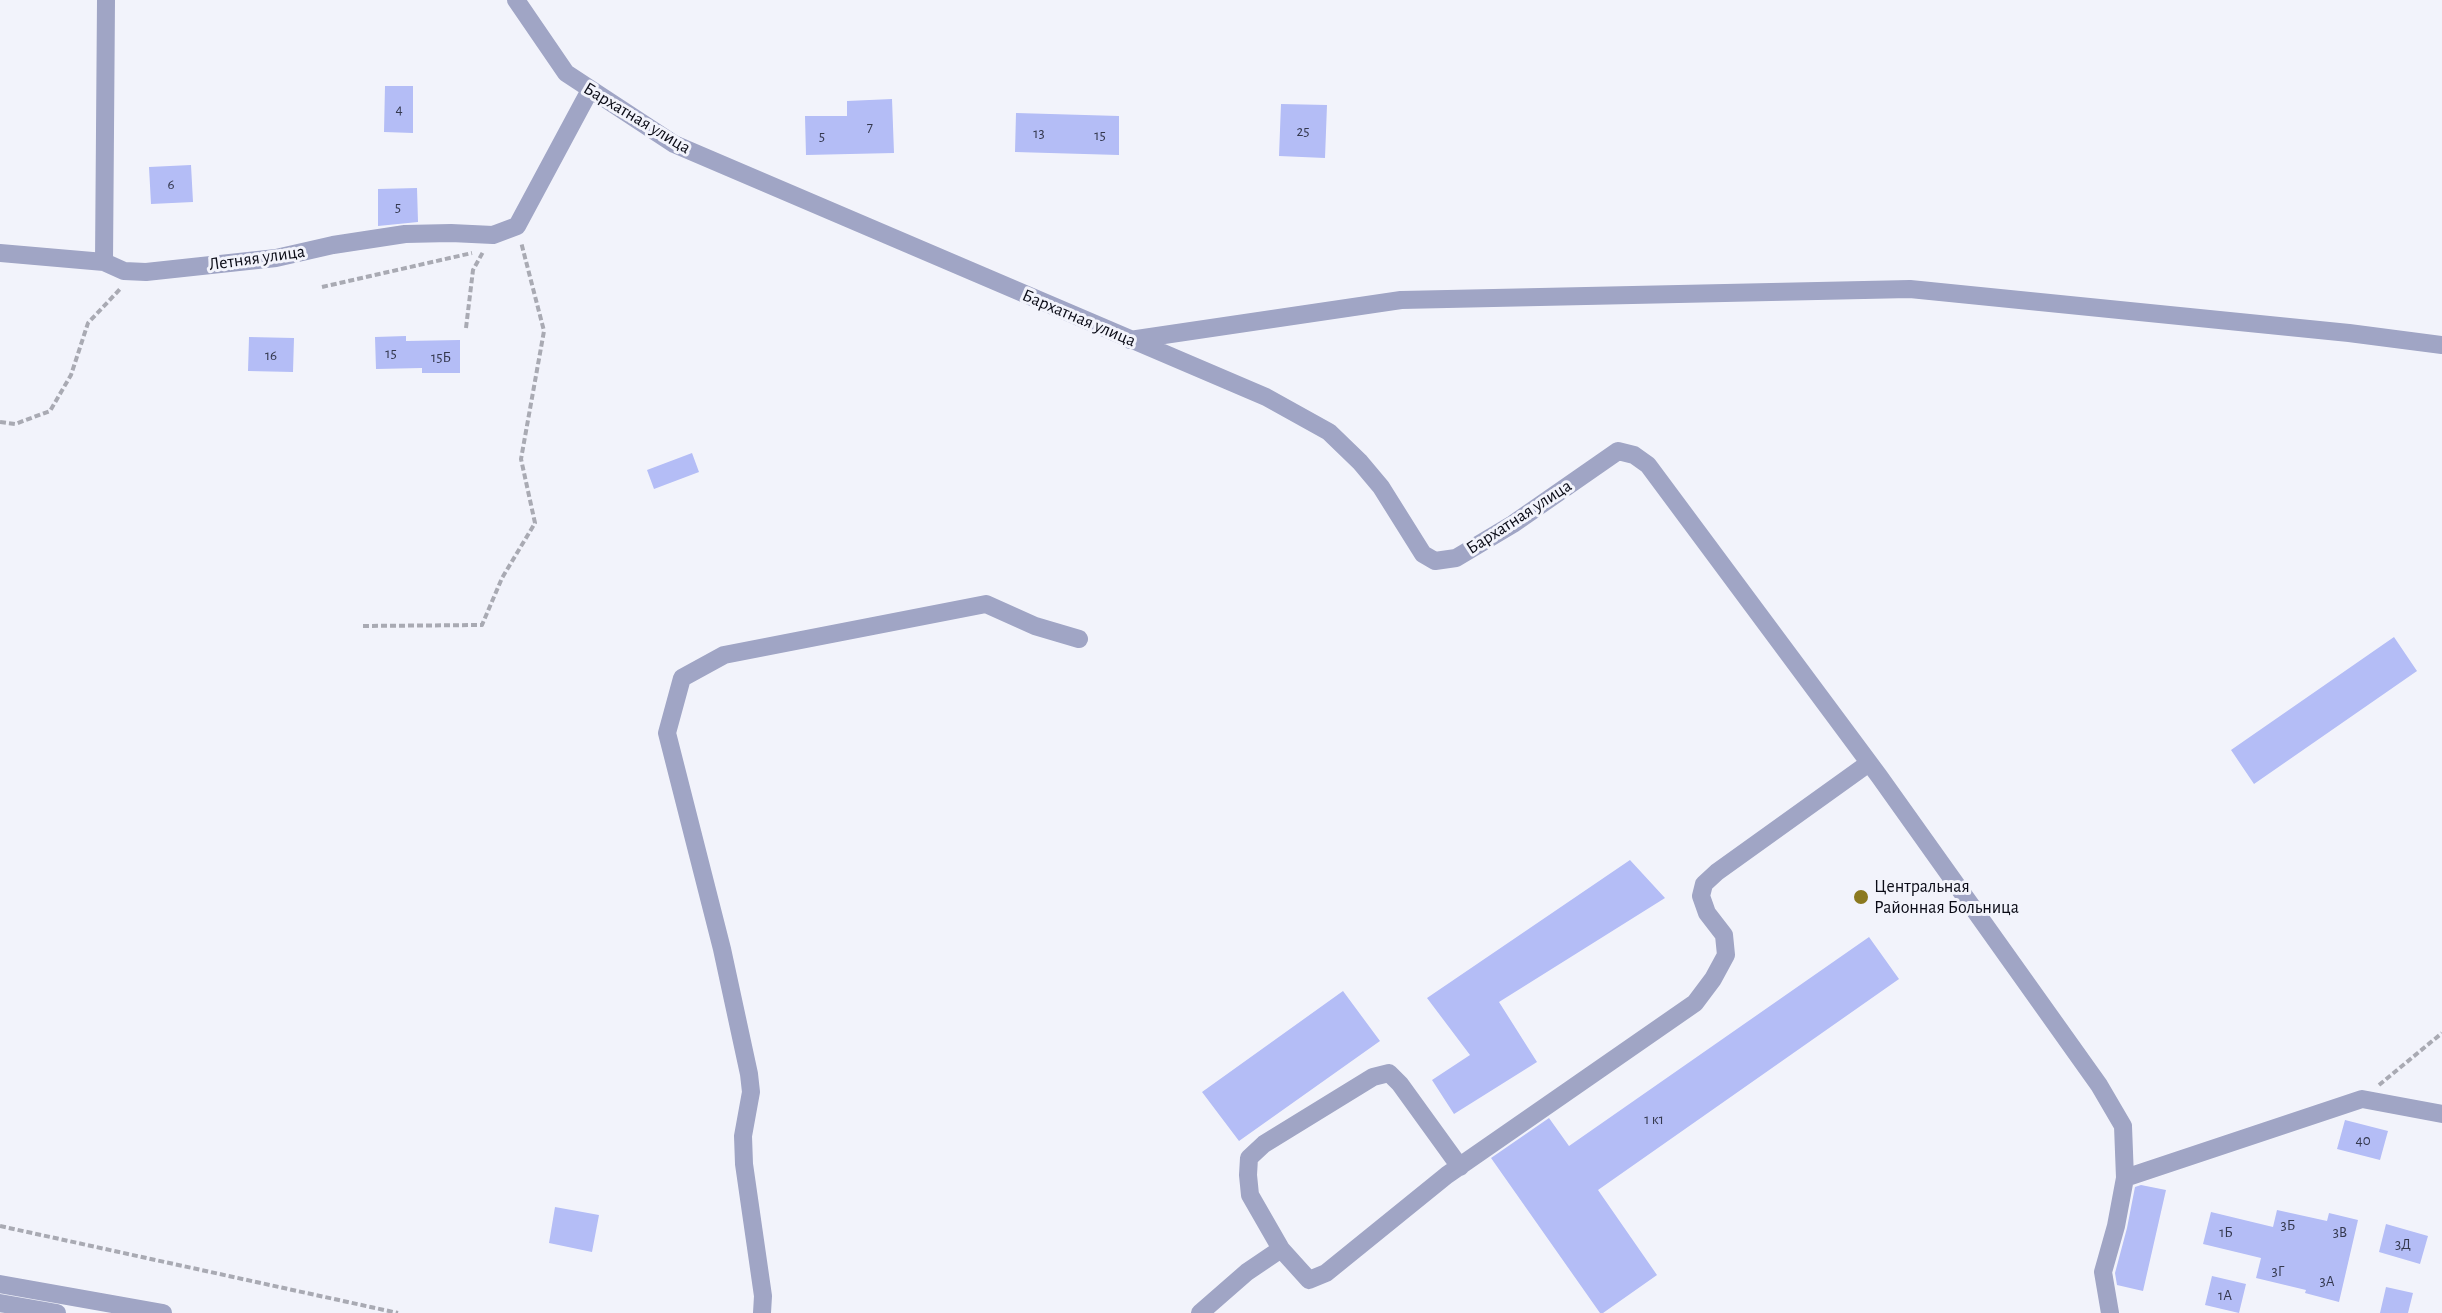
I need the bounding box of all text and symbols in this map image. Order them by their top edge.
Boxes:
street label: Бархатная улица [579,77,695,159]
house number: 4 [395,100,403,118]
house number: 7 [867,118,873,136]
house number: 25 [1296,122,1310,140]
house number: 13 [1033,124,1045,142]
house number: 15 [1094,126,1106,144]
house number: 5 [819,127,825,145]
house number: 6 [167,175,175,193]
house number: 5 [395,198,401,216]
street label: Летняя улица [207,241,307,275]
street label: Бархатная улица [1019,284,1139,352]
house number: 15 [385,344,397,362]
house number: 16 [265,346,277,364]
house number: 15Б [431,348,451,366]
street label: Бархатная улица [1462,475,1576,559]
place label: Центральная Районная Больница [1874,876,2019,918]
marker: Центральная Районная Больница [1852,888,1870,906]
house number: 1 к1 [1644,1110,1664,1128]
house number: 40 [2355,1131,2371,1149]
house number: 3Б [2281,1216,2295,1234]
house number: 1Б [2219,1223,2233,1241]
house number: 3В [2333,1223,2347,1241]
house number: 3Д [2395,1235,2411,1253]
house number: 3Г [2272,1262,2284,1280]
house number: 3А [2320,1272,2334,1290]
house number: 1А [2218,1286,2232,1304]

